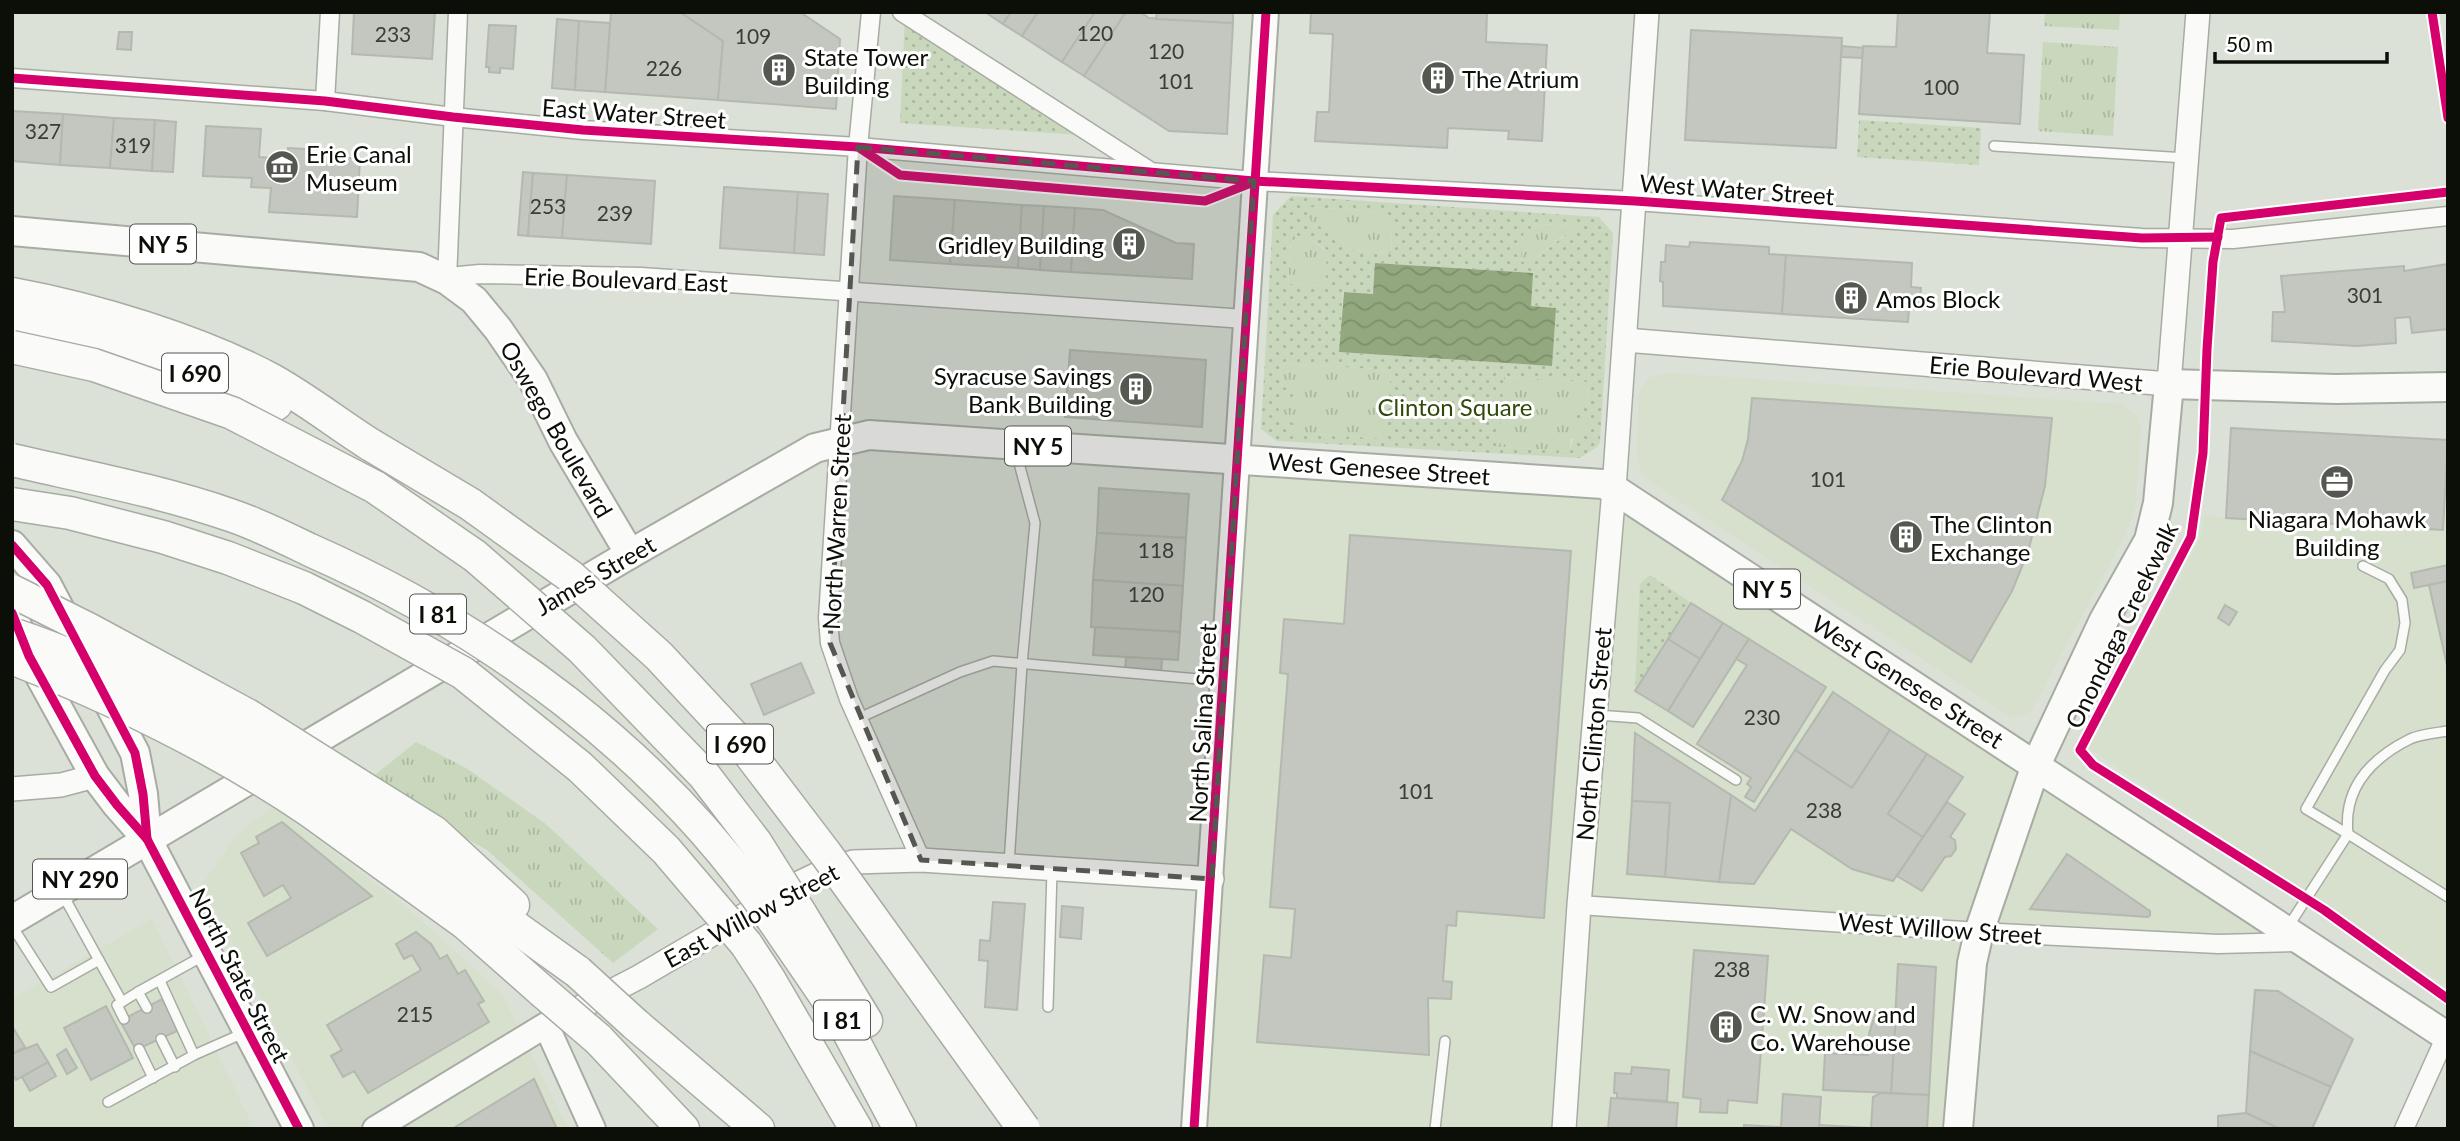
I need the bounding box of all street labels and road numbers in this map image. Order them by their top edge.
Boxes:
street label: East Water Street [541,92,727,134]
street label: West Water Street [1639,168,1836,210]
road number: NY 5 [130,224,196,264]
street label: Erie Boulevard East [524,261,729,297]
street label: Oswego Boulevard [495,336,619,522]
street label: Erie Boulevard West [1928,349,2144,397]
road number: I 690 [162,354,228,392]
street label: North Warren Street [816,413,856,631]
road number: NY 5 [1005,426,1071,466]
street label: West Genesee Street [1267,446,1491,490]
street label: Onondaga Creekwalk [2059,517,2184,733]
street label: James Street [530,529,660,621]
road number: NY 5 [1734,569,1800,608]
road number: I 81 [410,594,466,634]
street label: West Genesee Street [1807,608,2010,754]
street label: North Salina Street [1182,622,1222,823]
street label: North Clinton Street [1569,626,1617,842]
road number: I 690 [707,724,773,764]
street label: East Willow Street [659,857,844,973]
road number: NY 290 [33,860,127,898]
street label: North State Street [184,883,297,1067]
street label: West Willow Street [1837,906,2043,950]
road number: I 81 [814,1001,870,1040]

